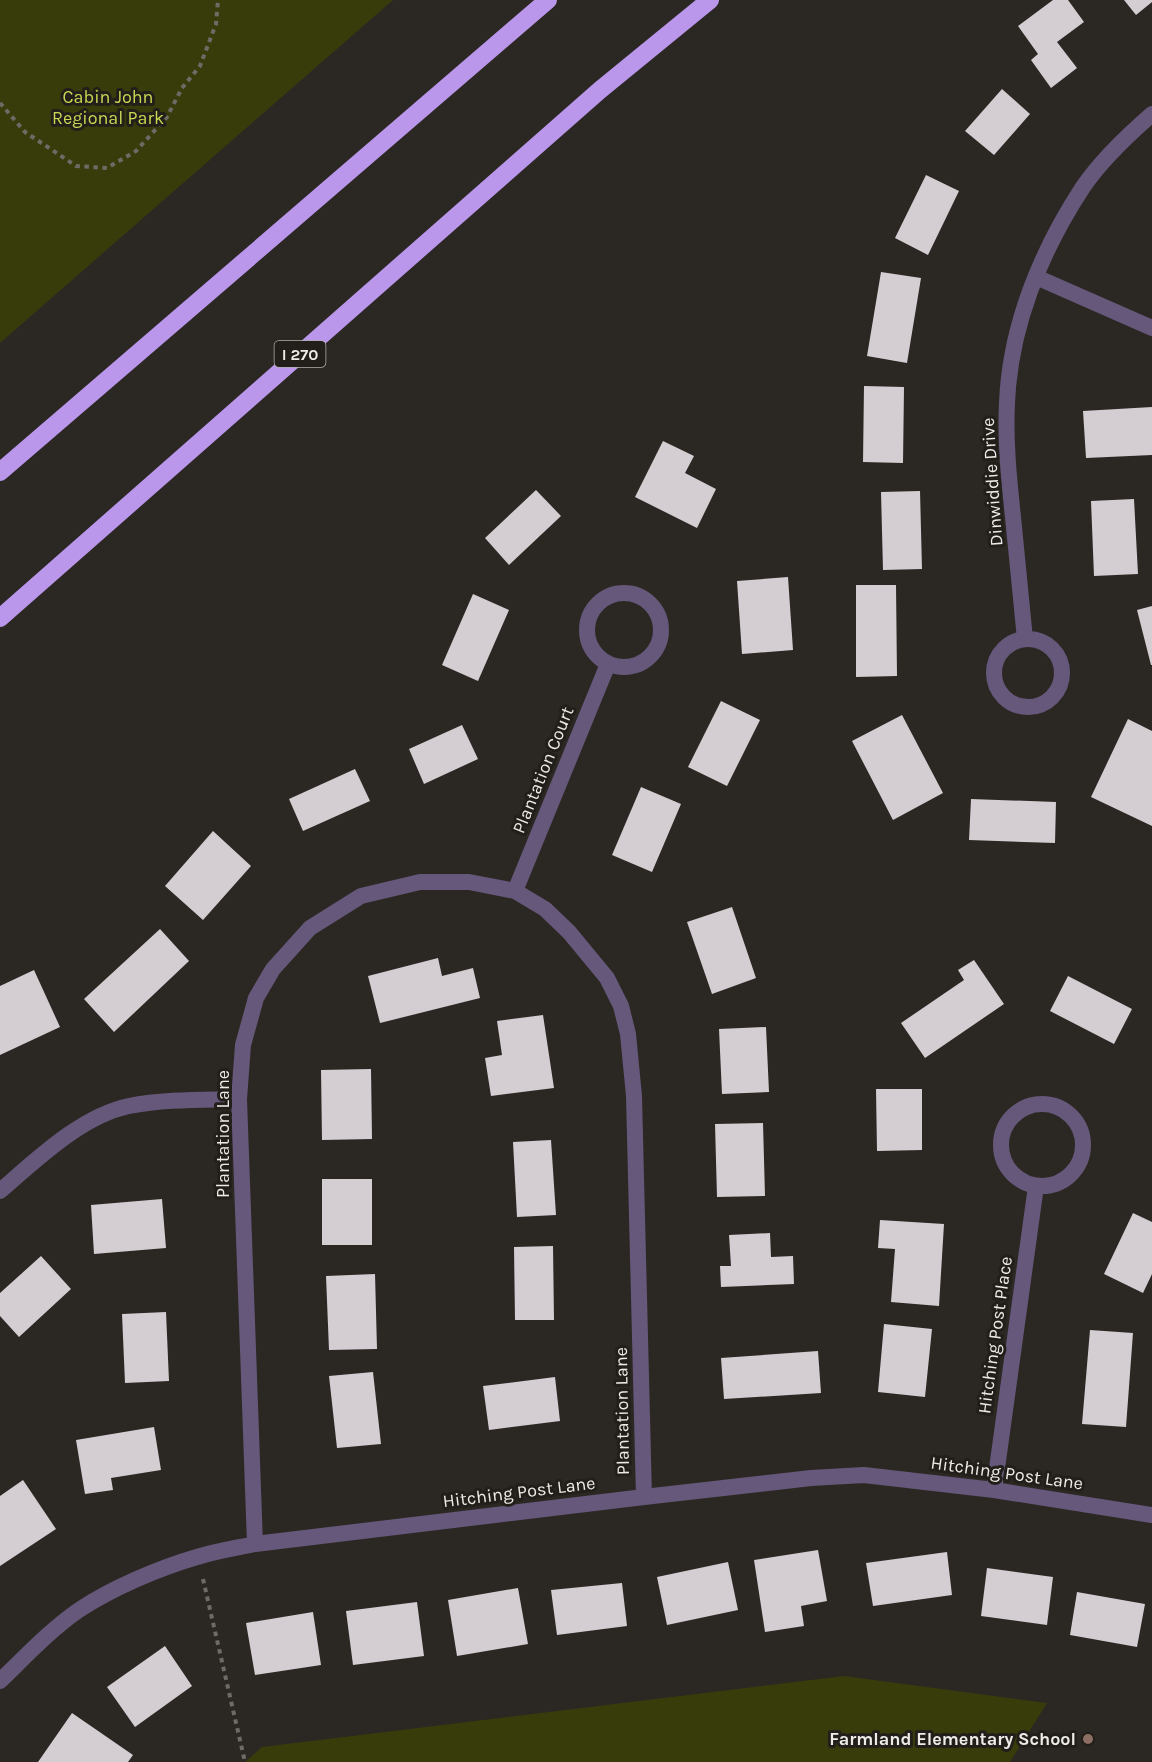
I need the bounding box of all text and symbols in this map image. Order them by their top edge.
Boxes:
park label: Cabin John Regional Park [52,86,164,129]
road number: I 270 [274,341,326,367]
street label: Dinwiddie Drive [977,417,1007,547]
street label: Plantation Court [508,703,578,837]
street label: Plantation Lane [212,1070,234,1198]
street label: Hitching Post Place [973,1255,1017,1415]
street label: Plantation Lane [610,1347,634,1475]
street label: Hitching Post Lane [929,1451,1085,1495]
street label: Hitching Post Lane [441,1472,597,1512]
place label: Farmland Elementary School [829,1728,1076,1750]
marker: Farmland Elementary School [1081,1732,1095,1746]

